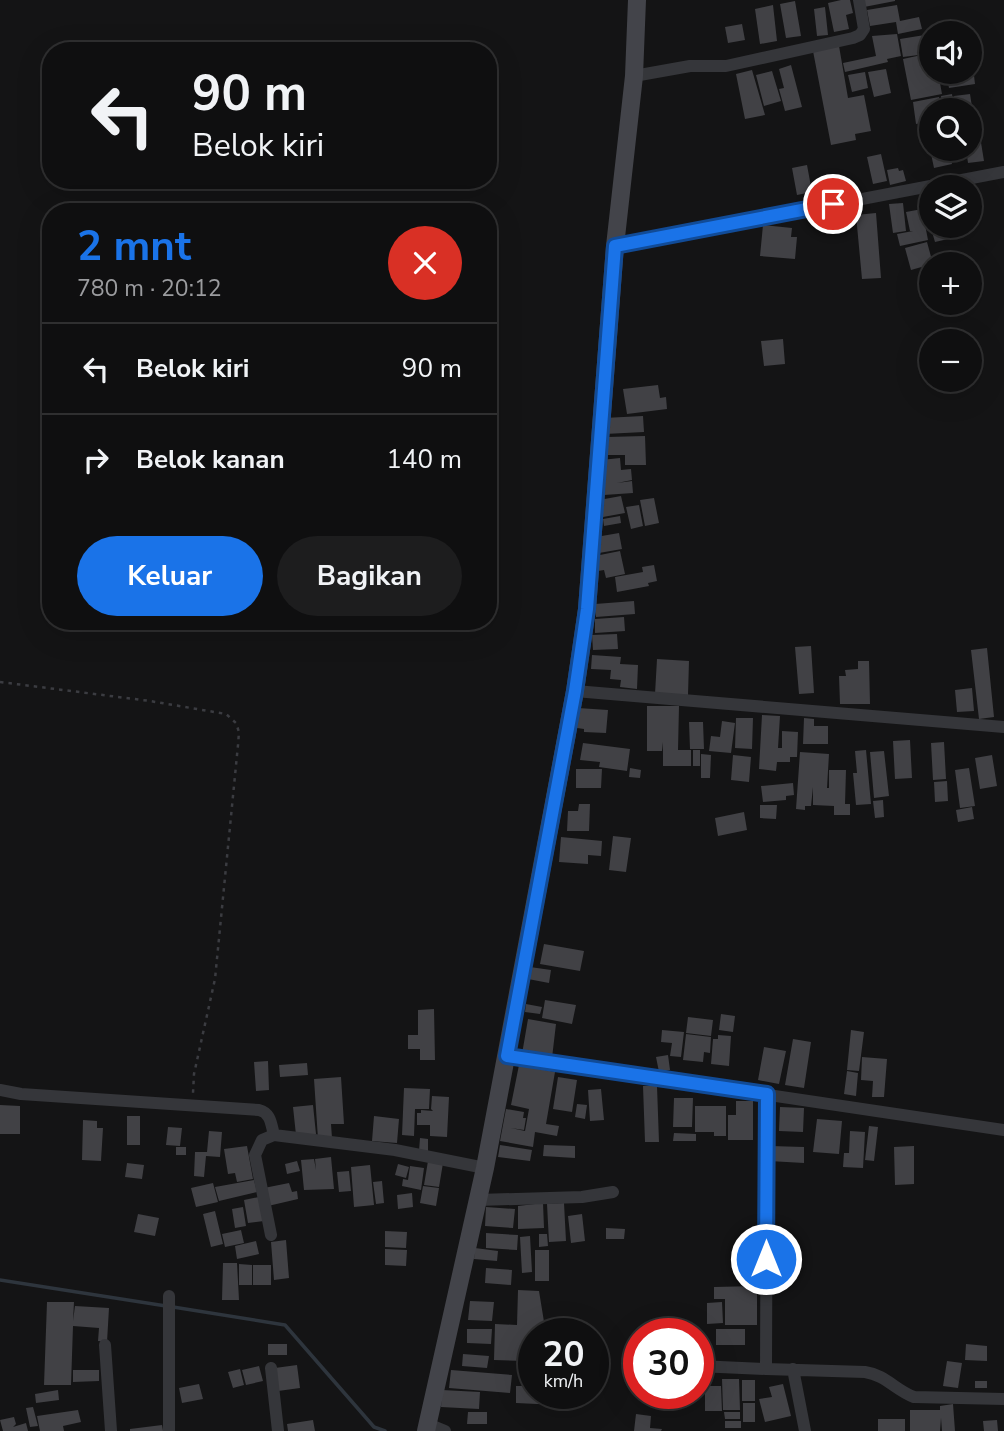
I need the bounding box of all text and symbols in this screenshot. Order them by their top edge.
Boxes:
map controls [919,21,982,392]
button: sound [919,21,982,84]
text: 90 m [192,60,307,127]
icon: left [77,70,168,161]
button: search [919,98,982,161]
text: Belok kiri [192,124,324,167]
pin [803,174,863,234]
button: layers [919,175,982,238]
icon: arrive [814,185,852,223]
text: 2 mnt [77,218,191,275]
button: close [388,226,462,300]
button: + [919,252,982,315]
text: 780 m · 20:12 [77,273,222,304]
button: − [919,329,982,392]
icon: left [77,350,115,388]
text: Belok kiri [136,351,249,386]
text: 90 m [402,351,462,386]
icon: right [77,441,115,479]
text: Belok kanan [136,442,285,477]
text: 140 m [386,442,462,477]
button: Keluar [77,536,263,616]
button: Bagikan [277,536,462,616]
position arrow [729,1222,803,1296]
speed limit sign: 30 [623,1318,714,1409]
text: 20 [542,1331,585,1378]
text: km/h [544,1369,583,1393]

